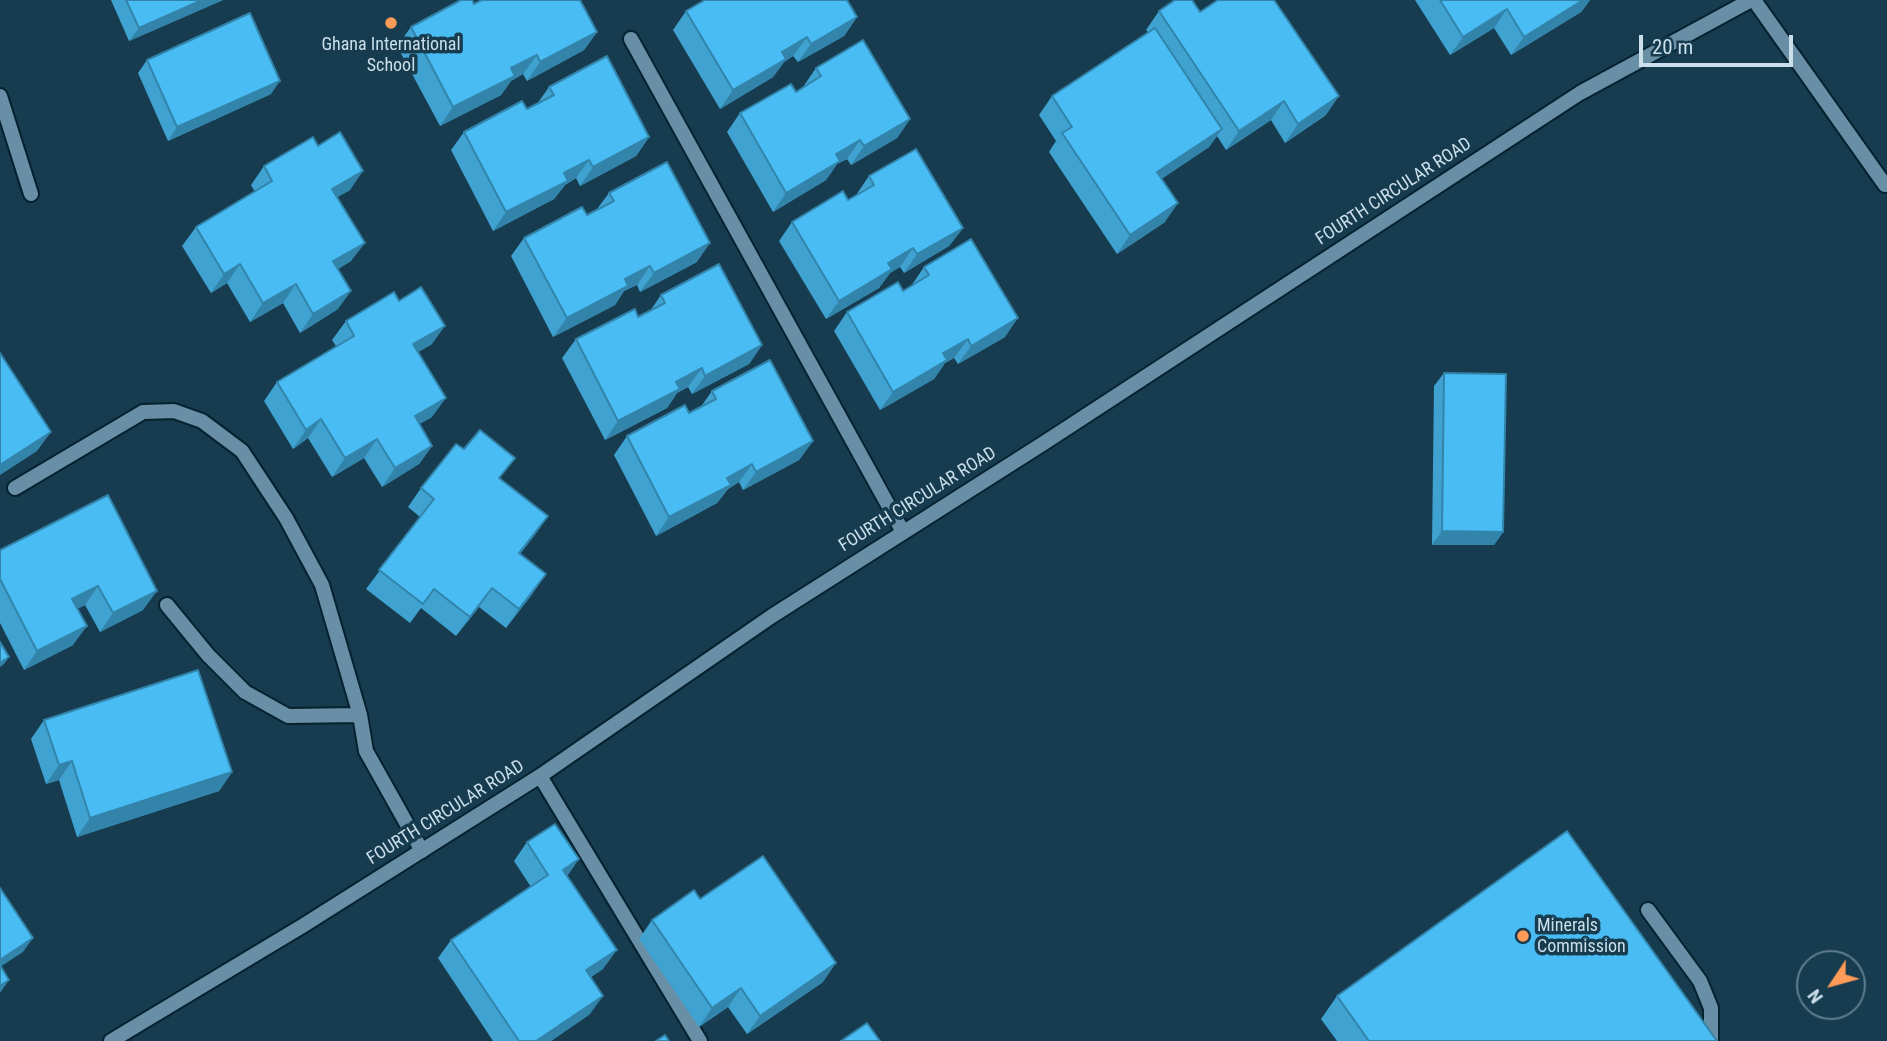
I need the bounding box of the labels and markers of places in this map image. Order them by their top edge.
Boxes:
marker: Ghana International School [383,15,399,31]
place label: Ghana International School [321,34,461,76]
place label: Minerals Commission [1537,915,1626,958]
marker: Minerals Commission [1515,928,1531,944]

